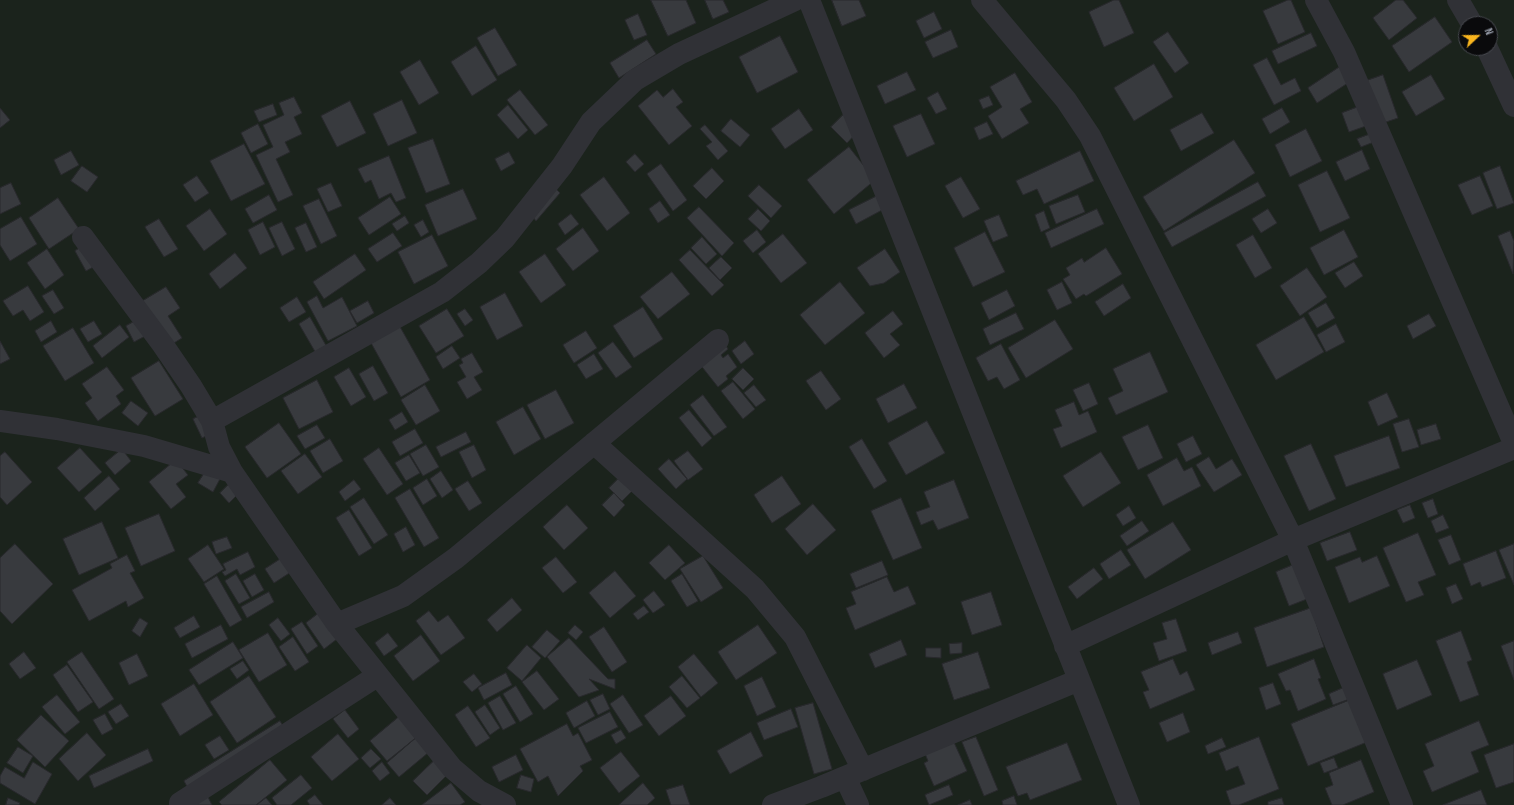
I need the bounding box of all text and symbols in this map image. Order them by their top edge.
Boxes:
north arrow [1458,16,1498,56]
text: N [1482,27,1496,37]

